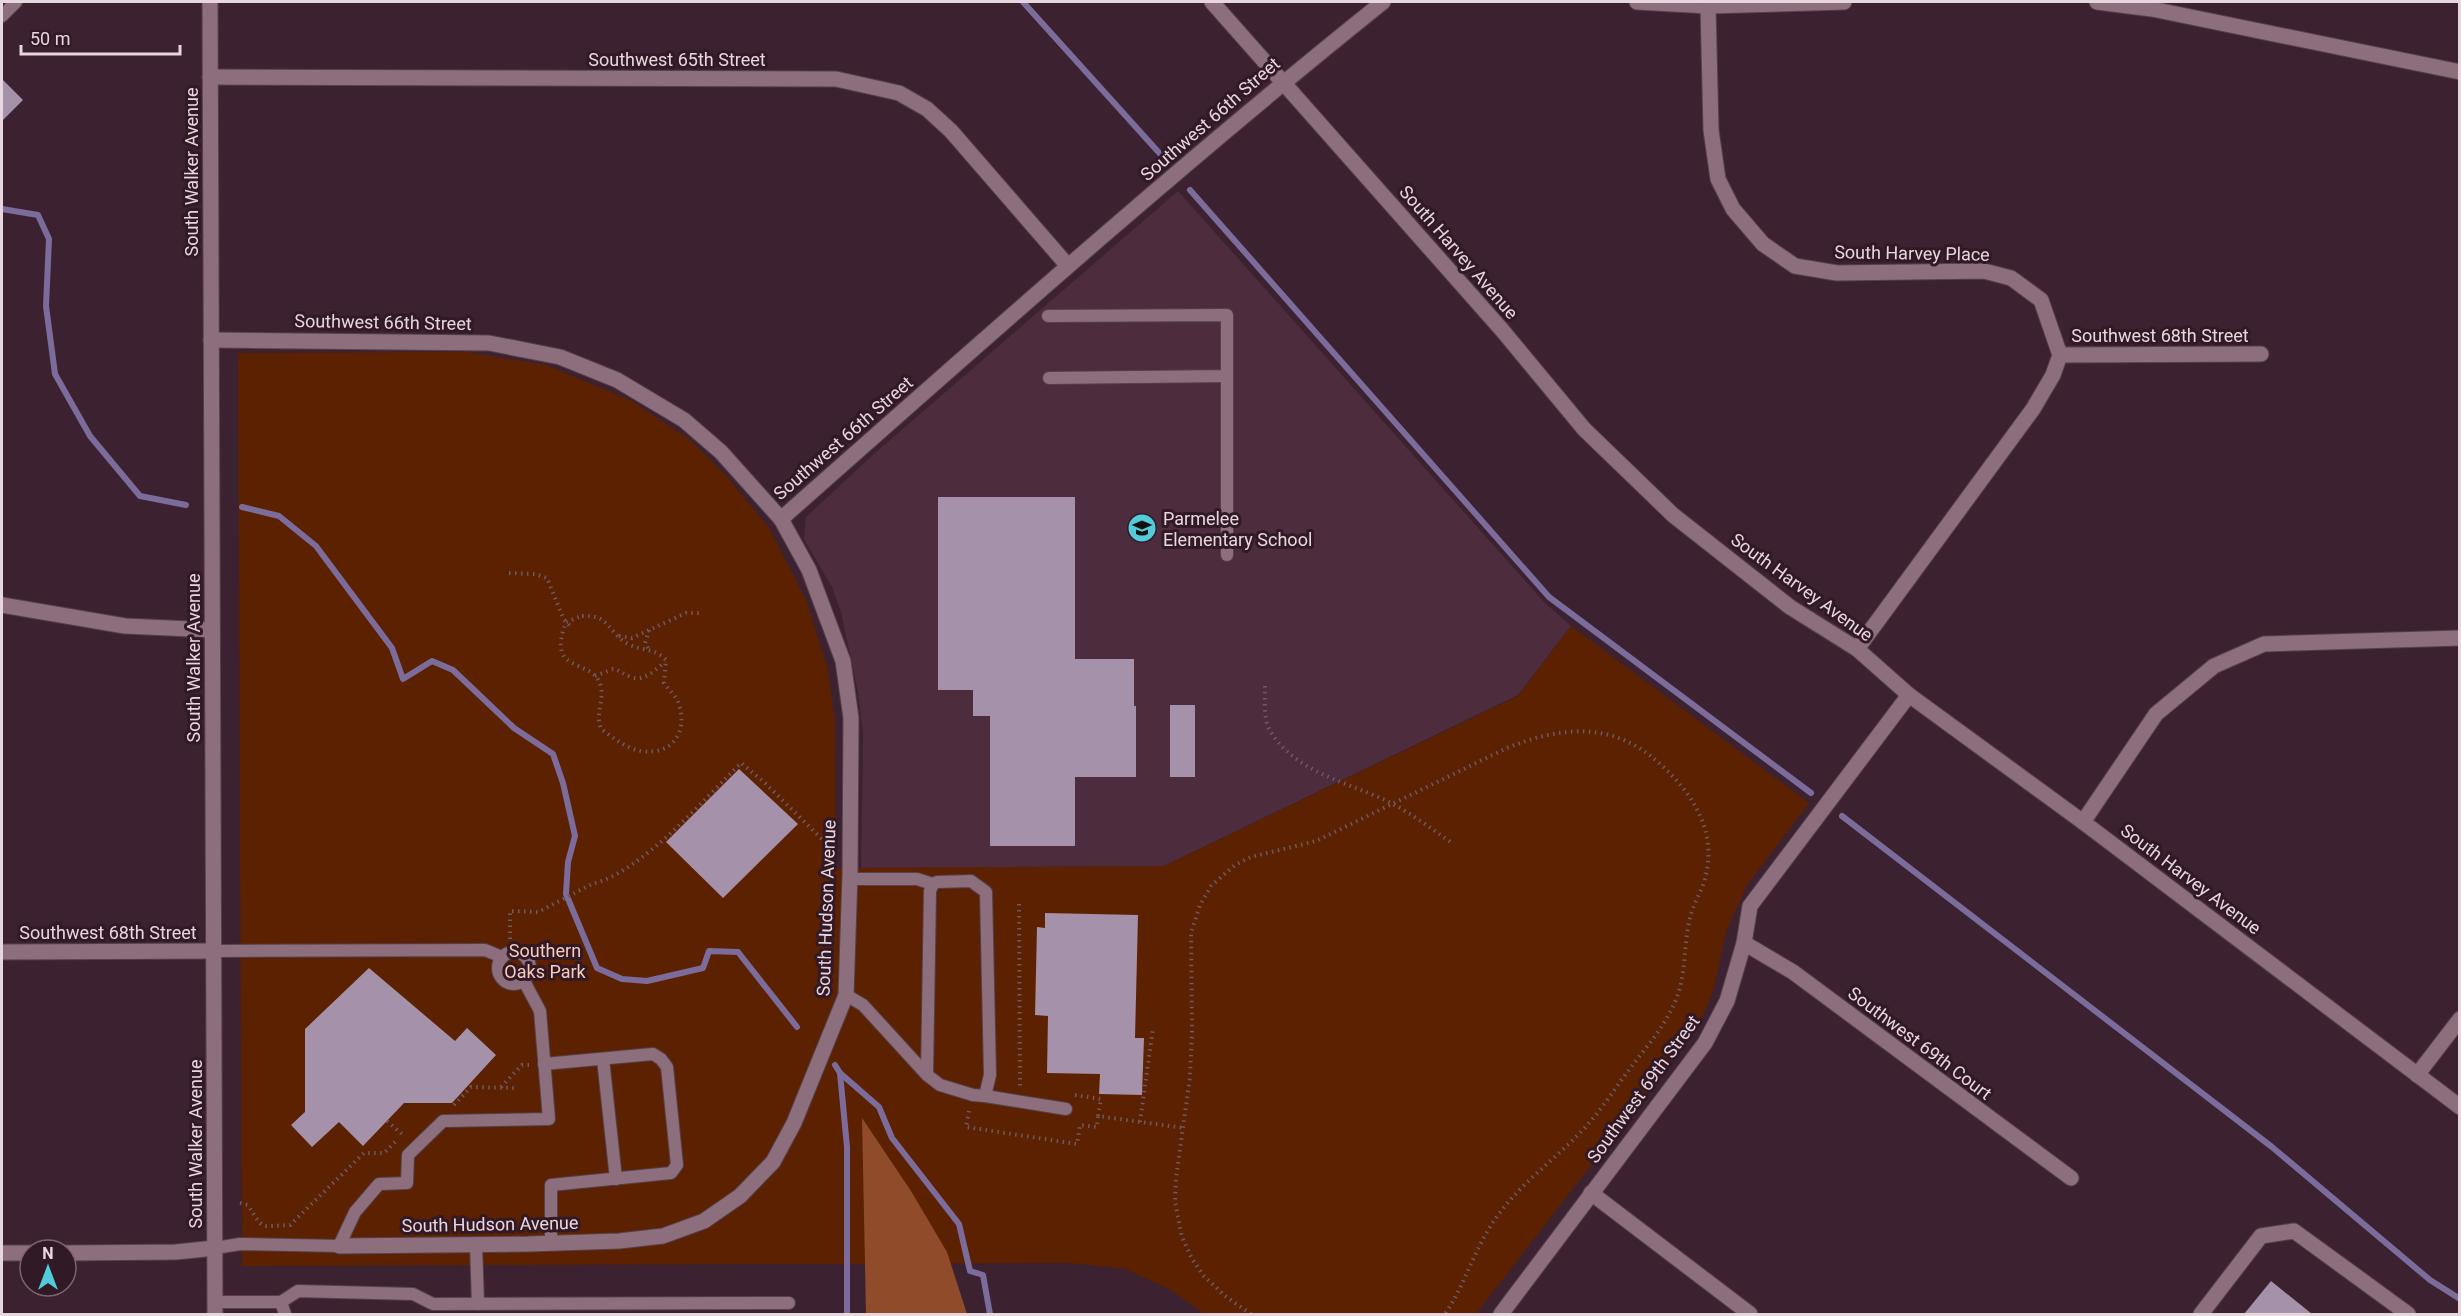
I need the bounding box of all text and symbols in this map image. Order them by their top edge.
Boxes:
scale bar [21,18,180,56]
text: 50 m [30,28,70,49]
street label: Southwest 65th Street [588,49,766,70]
street label: Southwest 66th Street [1136,53,1284,185]
street label: South Walker Avenue [181,88,202,256]
street label: South Harvey Avenue [1395,181,1523,323]
street label: South Harvey Place [1834,241,1990,265]
street label: Southwest 66th Street [294,310,472,334]
street label: Southwest 68th Street [2071,325,2249,346]
street label: Southwest 66th Street [769,372,917,504]
place label: Parmelee Elementary School [1163,508,1312,550]
school or university icon: Parmelee Elementary School [1126,512,1158,544]
street label: South Harvey Avenue [1727,529,1877,645]
street label: South Walker Avenue [183,574,204,742]
street label: South Hudson Avenue [812,819,840,997]
street label: South Harvey Avenue [2117,819,2265,939]
street label: Southwest 68th Street [19,922,197,943]
park label: Southern Oaks Park [504,940,587,982]
street label: Southwest 69th Court [1844,982,1996,1104]
street label: Southwest 69th Street [1582,1011,1704,1167]
street label: South Walker Avenue [185,1060,206,1228]
street label: South Hudson Avenue [401,1212,579,1236]
north arrow [18,1238,78,1298]
text: N [42,1244,54,1263]

